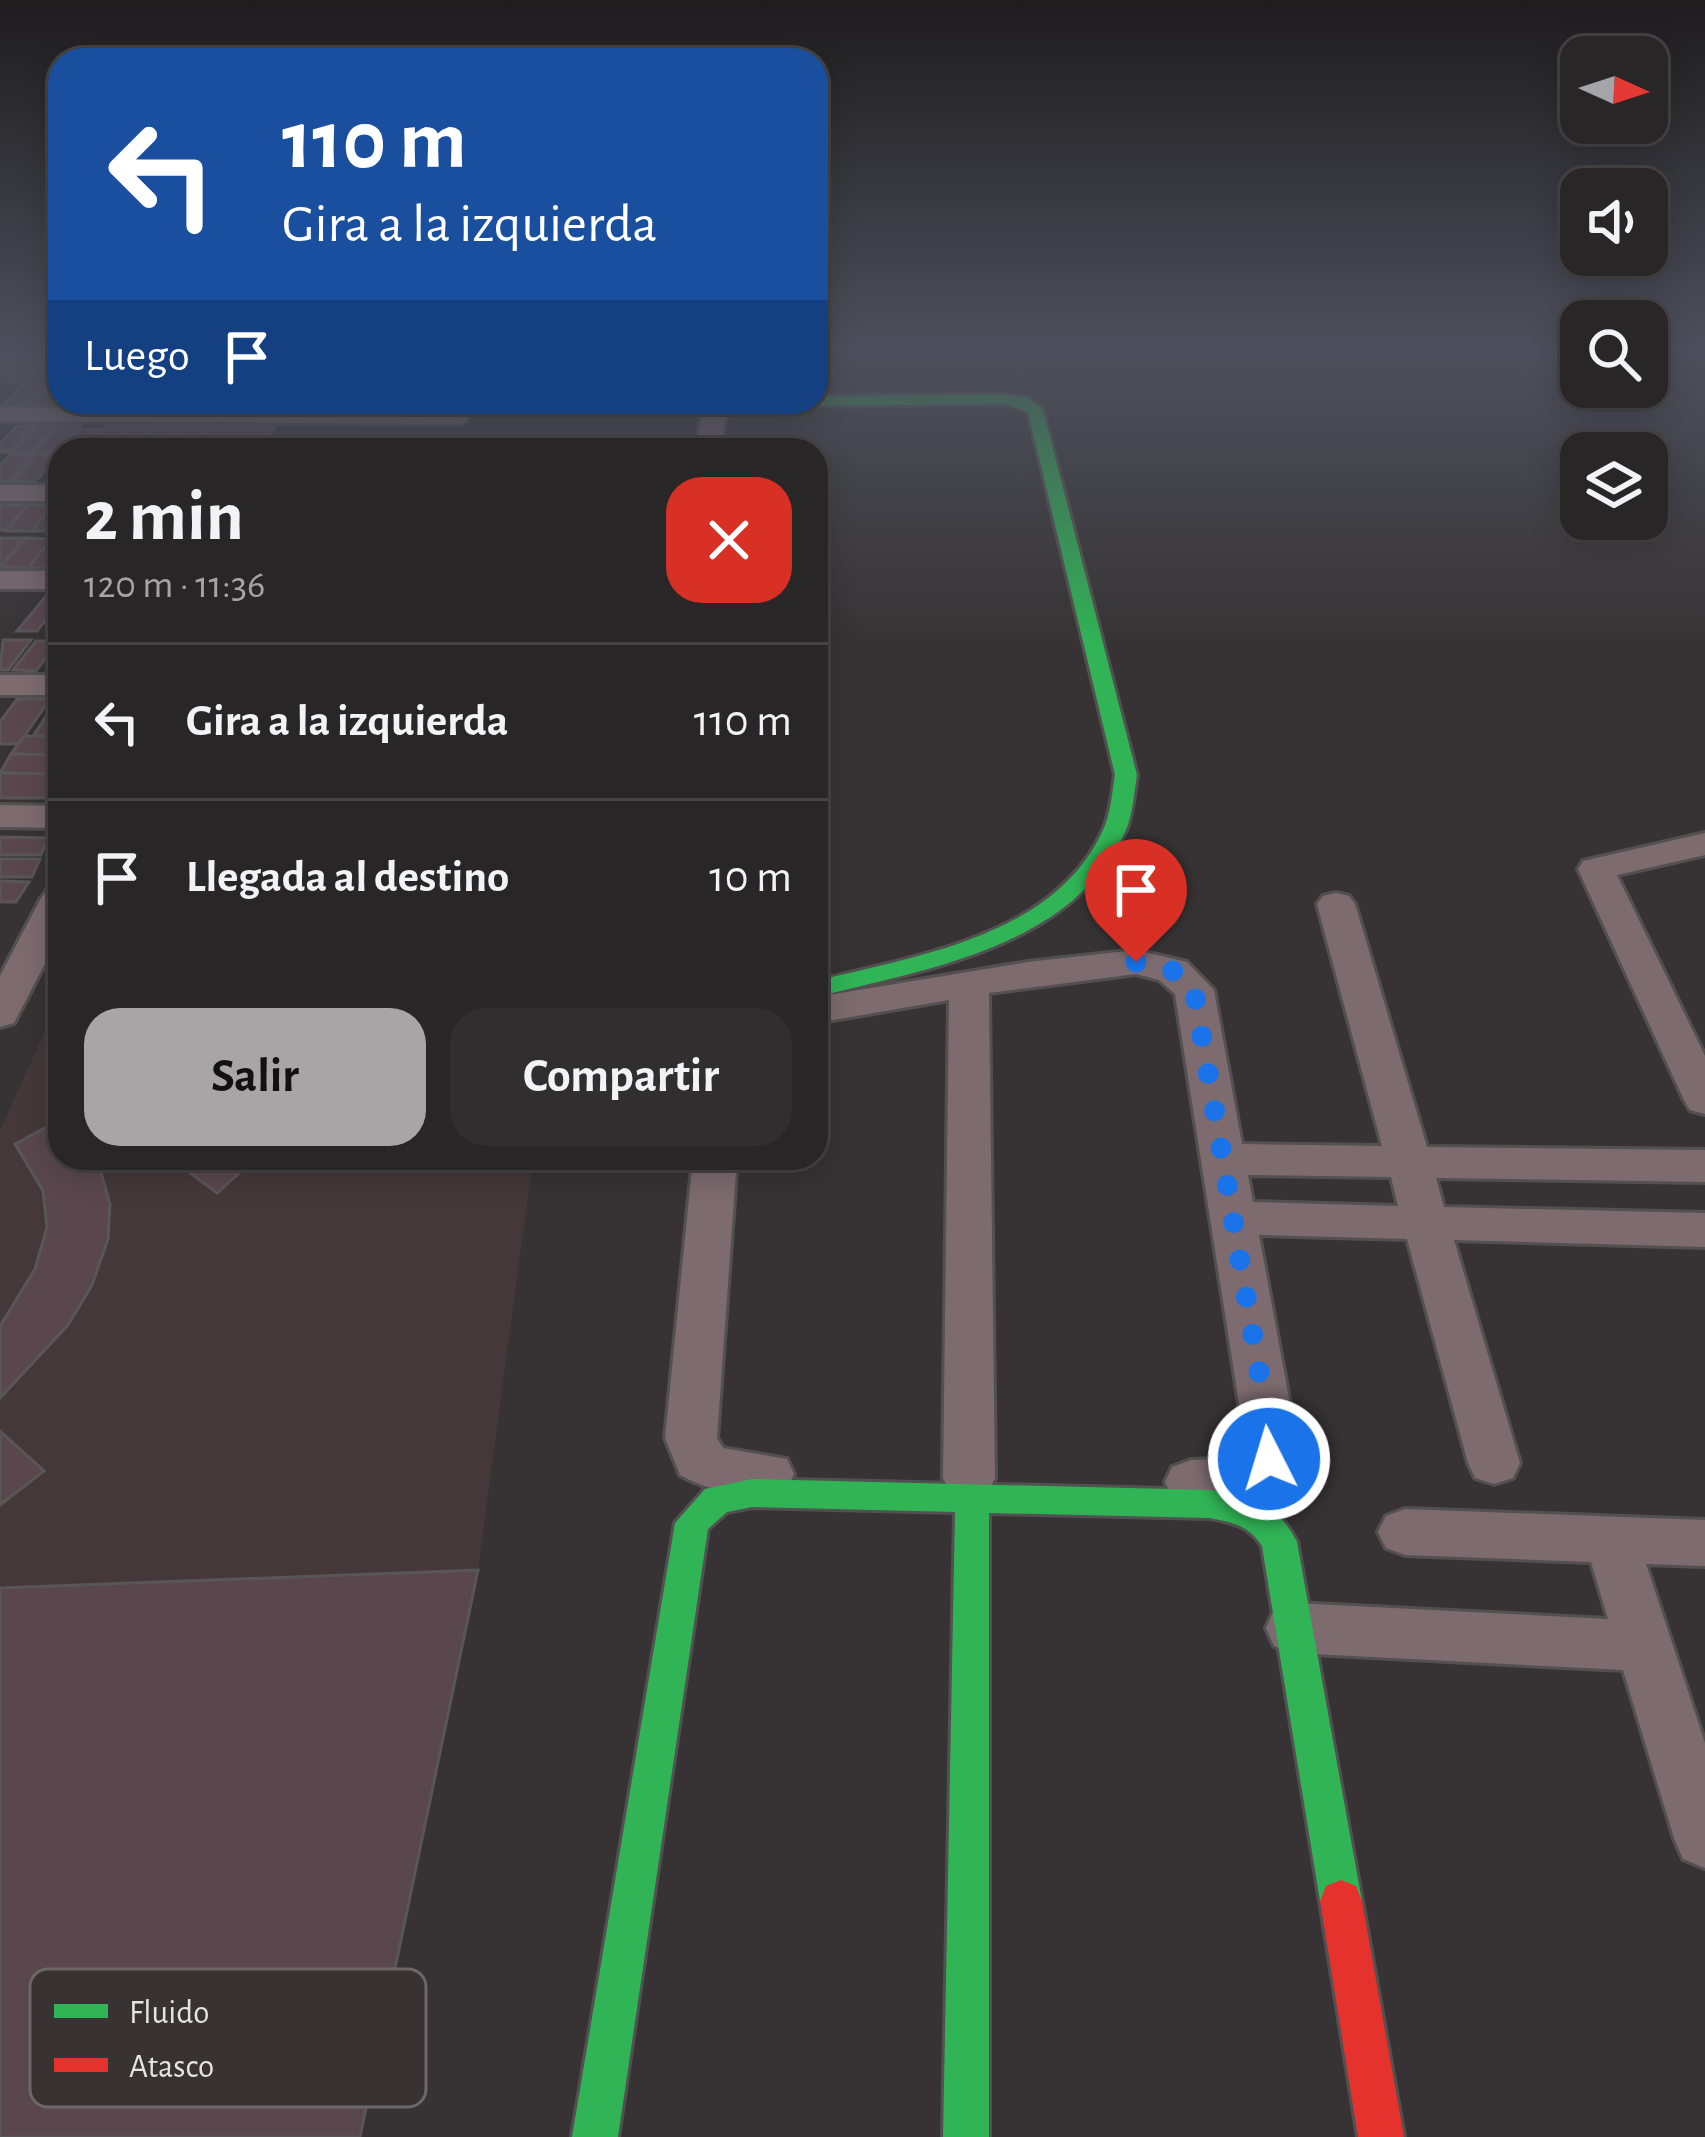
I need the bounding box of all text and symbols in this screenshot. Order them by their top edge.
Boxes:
north arrow [1560,36,1668,144]
map controls [1560,36,1668,540]
icon: left [84,96,240,252]
text: 110 m [282,100,467,184]
button: sound [1560,168,1668,276]
text: Gira a la izquierda [282,198,657,252]
button: search [1560,300,1668,408]
icon: arrive [214,324,280,390]
text: Luego [84,334,190,379]
button: layers [1560,432,1668,540]
button: close [666,477,792,603]
text: 2 min [84,481,244,553]
text: 120 m · 11:36 [84,566,265,605]
icon: left [84,689,150,755]
text: Gira a la izquierda [186,699,508,744]
text: 110 m [694,699,792,744]
pin [1085,839,1187,962]
icon: arrive [84,845,150,911]
text: Llegada al destino [186,855,509,900]
text: 10 m [709,855,792,900]
icon: arrive [1103,857,1169,923]
button: Salir [84,1008,426,1146]
button: Compartir [450,1008,792,1146]
position arrow [1206,1396,1332,1522]
legend [30,1969,426,2107]
text: Fluido [129,1997,210,2030]
text: Atasco [129,2051,214,2084]

